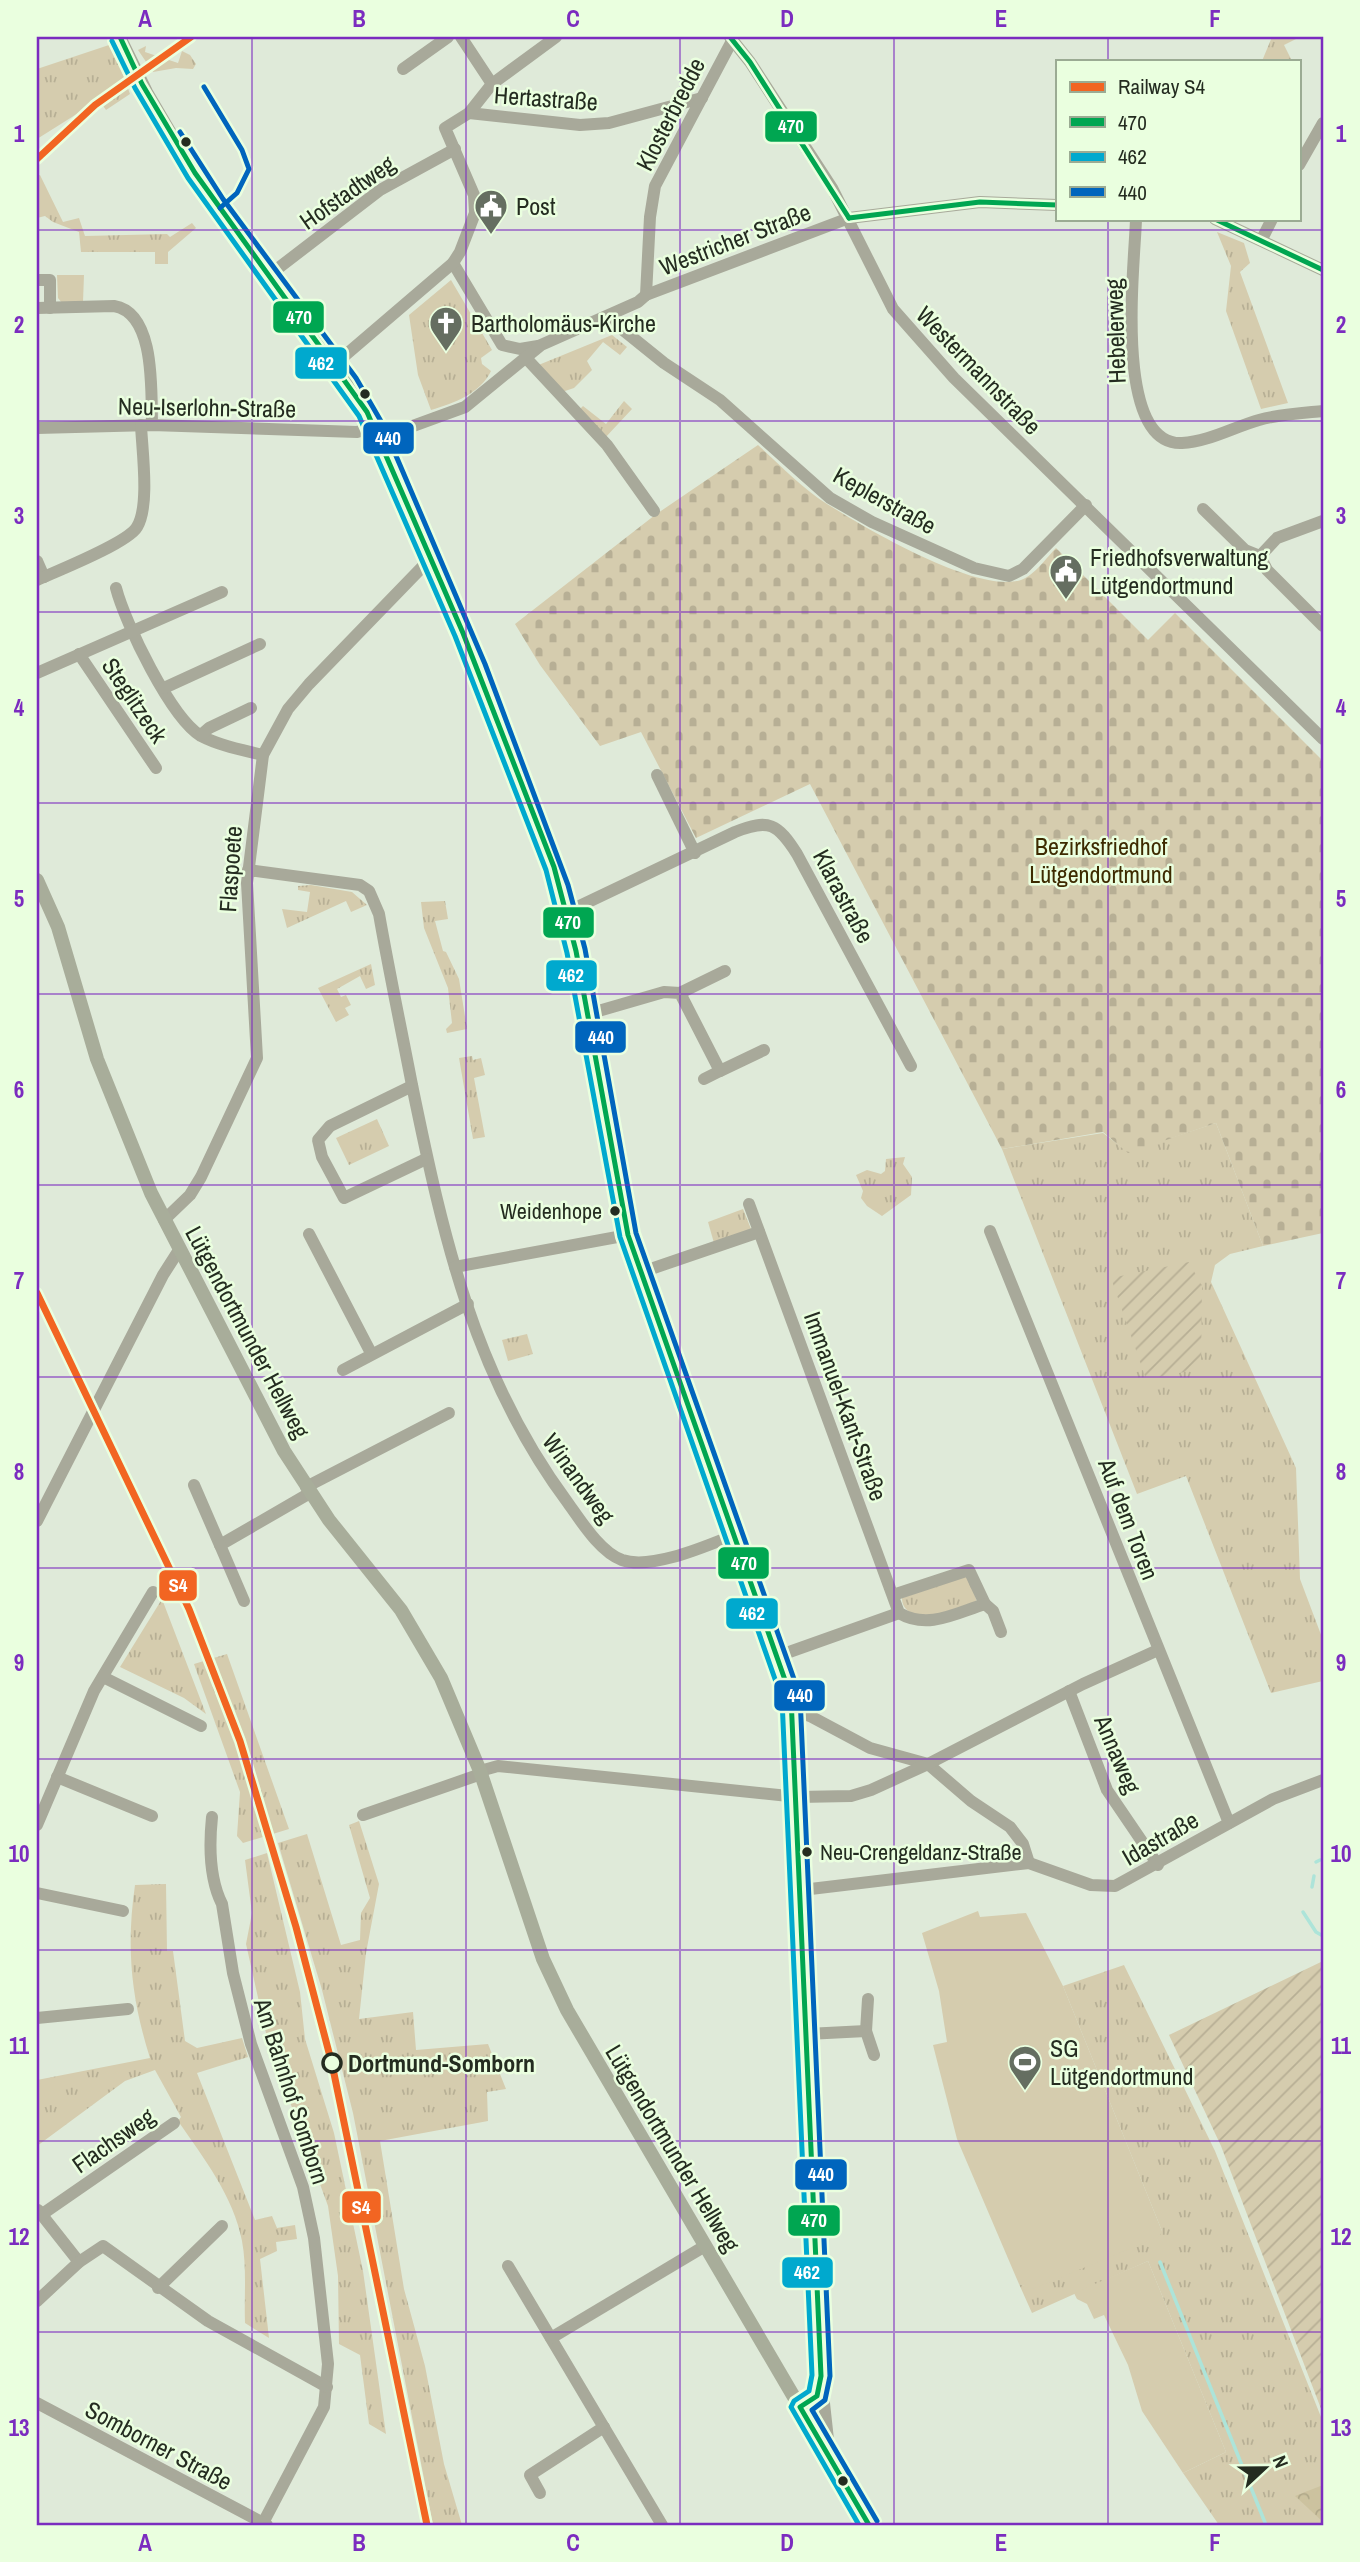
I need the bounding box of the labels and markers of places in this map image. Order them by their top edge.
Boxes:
unlabelled marker [179,135,193,149]
public building icon: Post [472,187,510,236]
place label: Post [516,190,556,222]
church icon: Bartholomäus-Kirche [427,304,465,353]
place label: Bartholomäus-Kirche [471,307,656,339]
unlabelled marker [358,387,372,401]
place label: Friedhofsverwaltung Lütgendortmund [1090,541,1268,601]
public building icon: Friedhofsverwaltung Lütgendortmund [1047,552,1085,601]
place label: Weidenhope [500,1196,602,1226]
marker: Weidenhope [608,1204,622,1218]
place label: Neu-Crengeldanz-Straße [820,1837,1022,1867]
marker: Neu-Crengeldanz-Straße [800,1845,814,1859]
place label: SG Lütgendortmund [1050,2032,1193,2092]
sports icon: SG Lütgendortmund [1006,2043,1044,2092]
place label: Dortmund-Somborn [348,2047,535,2079]
marker: Dortmund-Somborn [322,2053,342,2073]
unlabelled marker [836,2474,850,2488]

